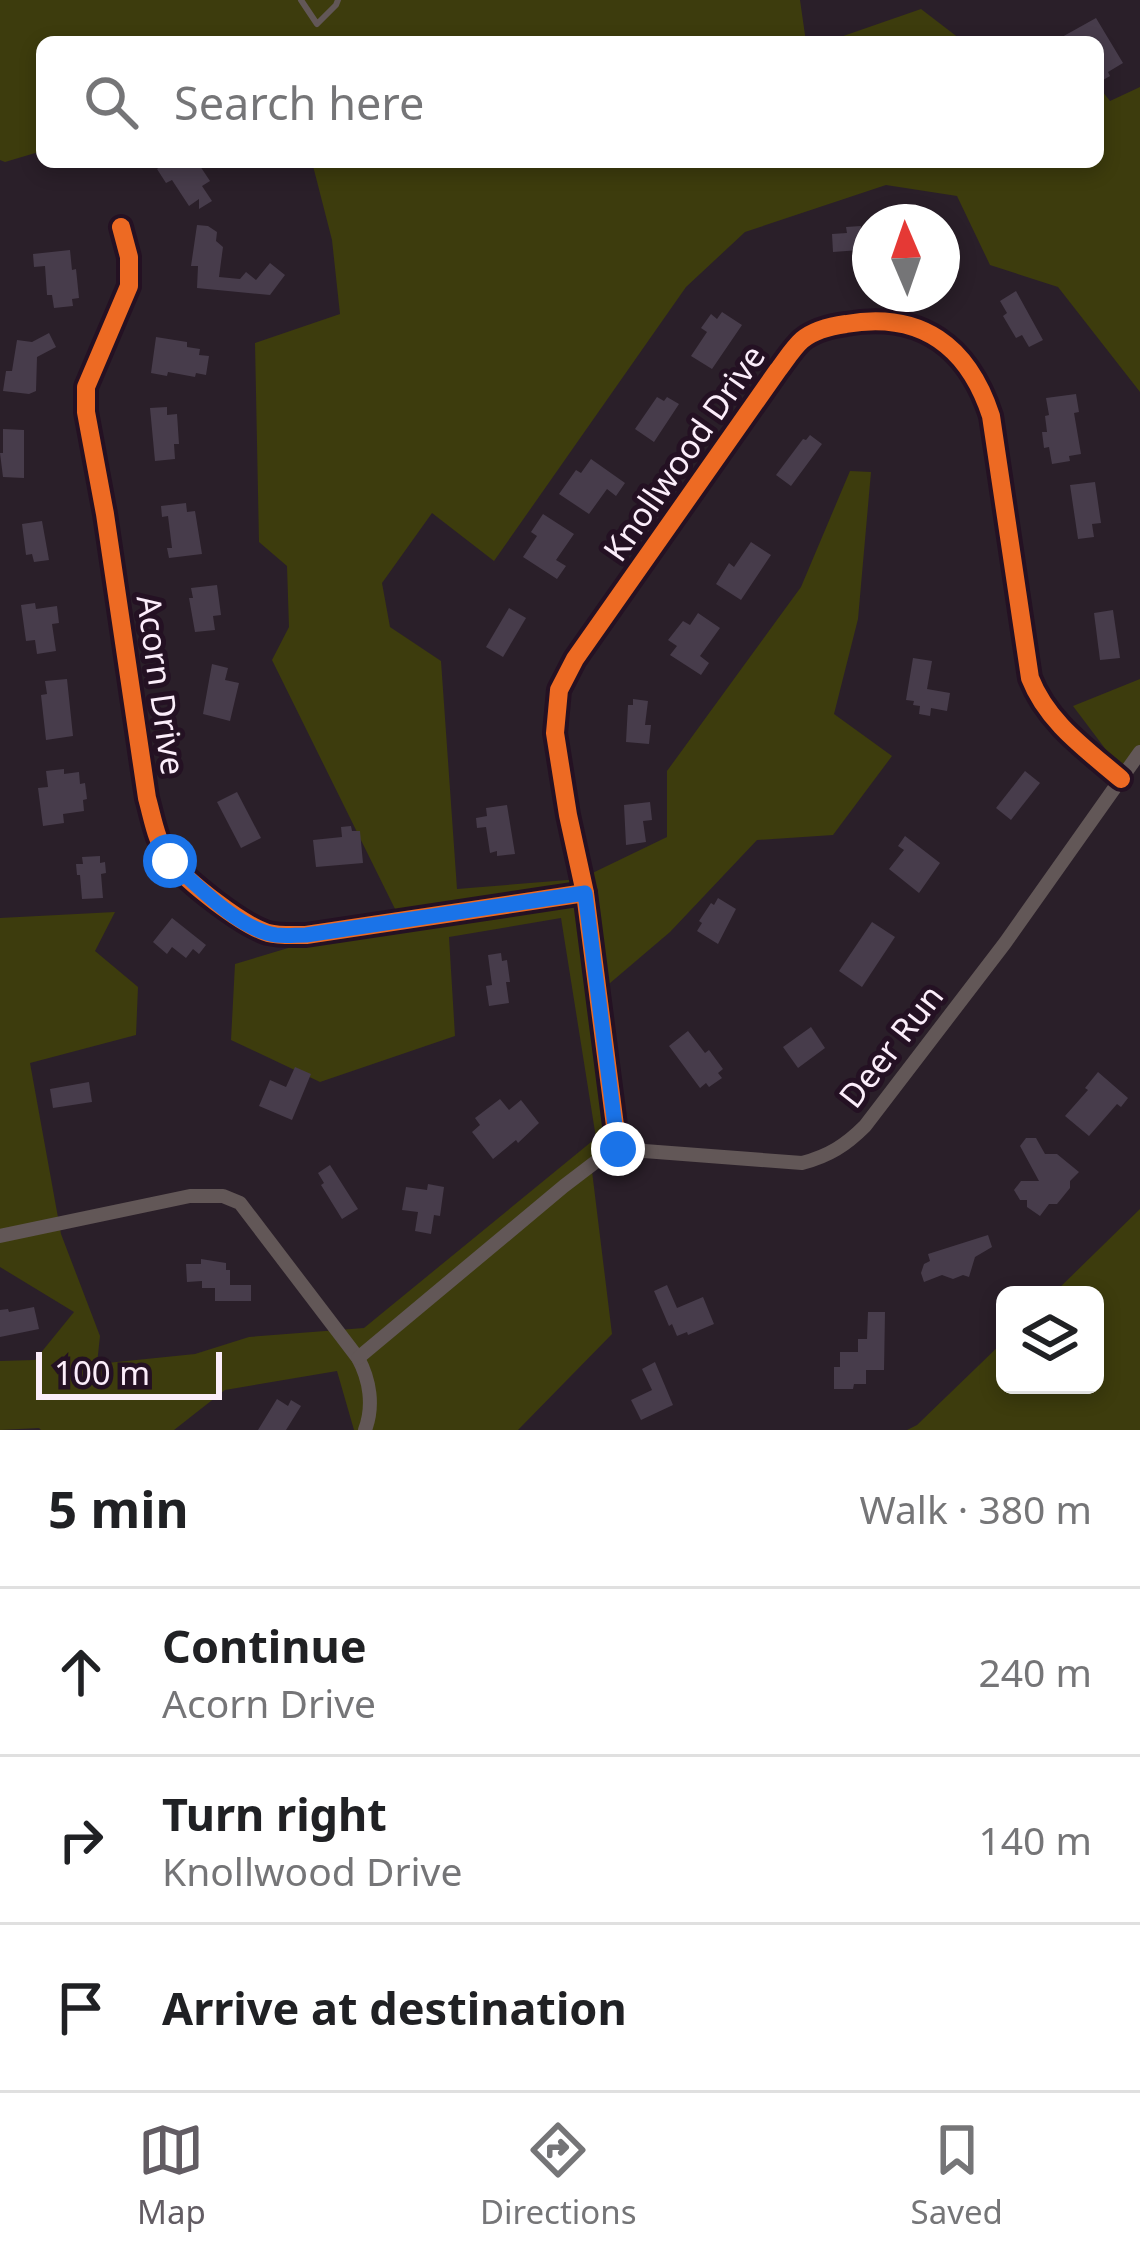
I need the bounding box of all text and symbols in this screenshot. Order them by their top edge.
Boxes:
search box [36,36,1104,168]
icon: search [78,69,144,135]
text: Search here [174,72,424,133]
north arrow [852,204,960,312]
street label: Knollwood Drive [592,336,775,570]
street label: Acorn Drive [127,592,196,778]
route start [143,834,197,888]
street label: Deer Run [828,975,953,1117]
route end [591,1122,645,1176]
map controls [996,1286,1104,1394]
button: layers [996,1286,1104,1394]
scale bar [36,1346,222,1399]
text: 100 m [54,1350,150,1395]
text: 5 min [48,1473,189,1543]
text: Walk · 380 m [859,1482,1092,1535]
text: Continue [162,1615,367,1676]
icon: ahead [48,1639,114,1705]
text: 240 m [978,1645,1092,1698]
text: Acorn Drive [162,1676,376,1729]
text: Turn right [162,1783,387,1844]
icon: right [48,1807,114,1873]
text: 140 m [978,1813,1092,1866]
text: Knollwood Drive [162,1844,462,1897]
icon: arrive [48,1975,114,2041]
text: Arrive at destination [162,1977,627,2038]
tab: Map [137,2117,206,2234]
tab: Directions [480,2117,637,2234]
tab: Saved [911,2117,1003,2234]

